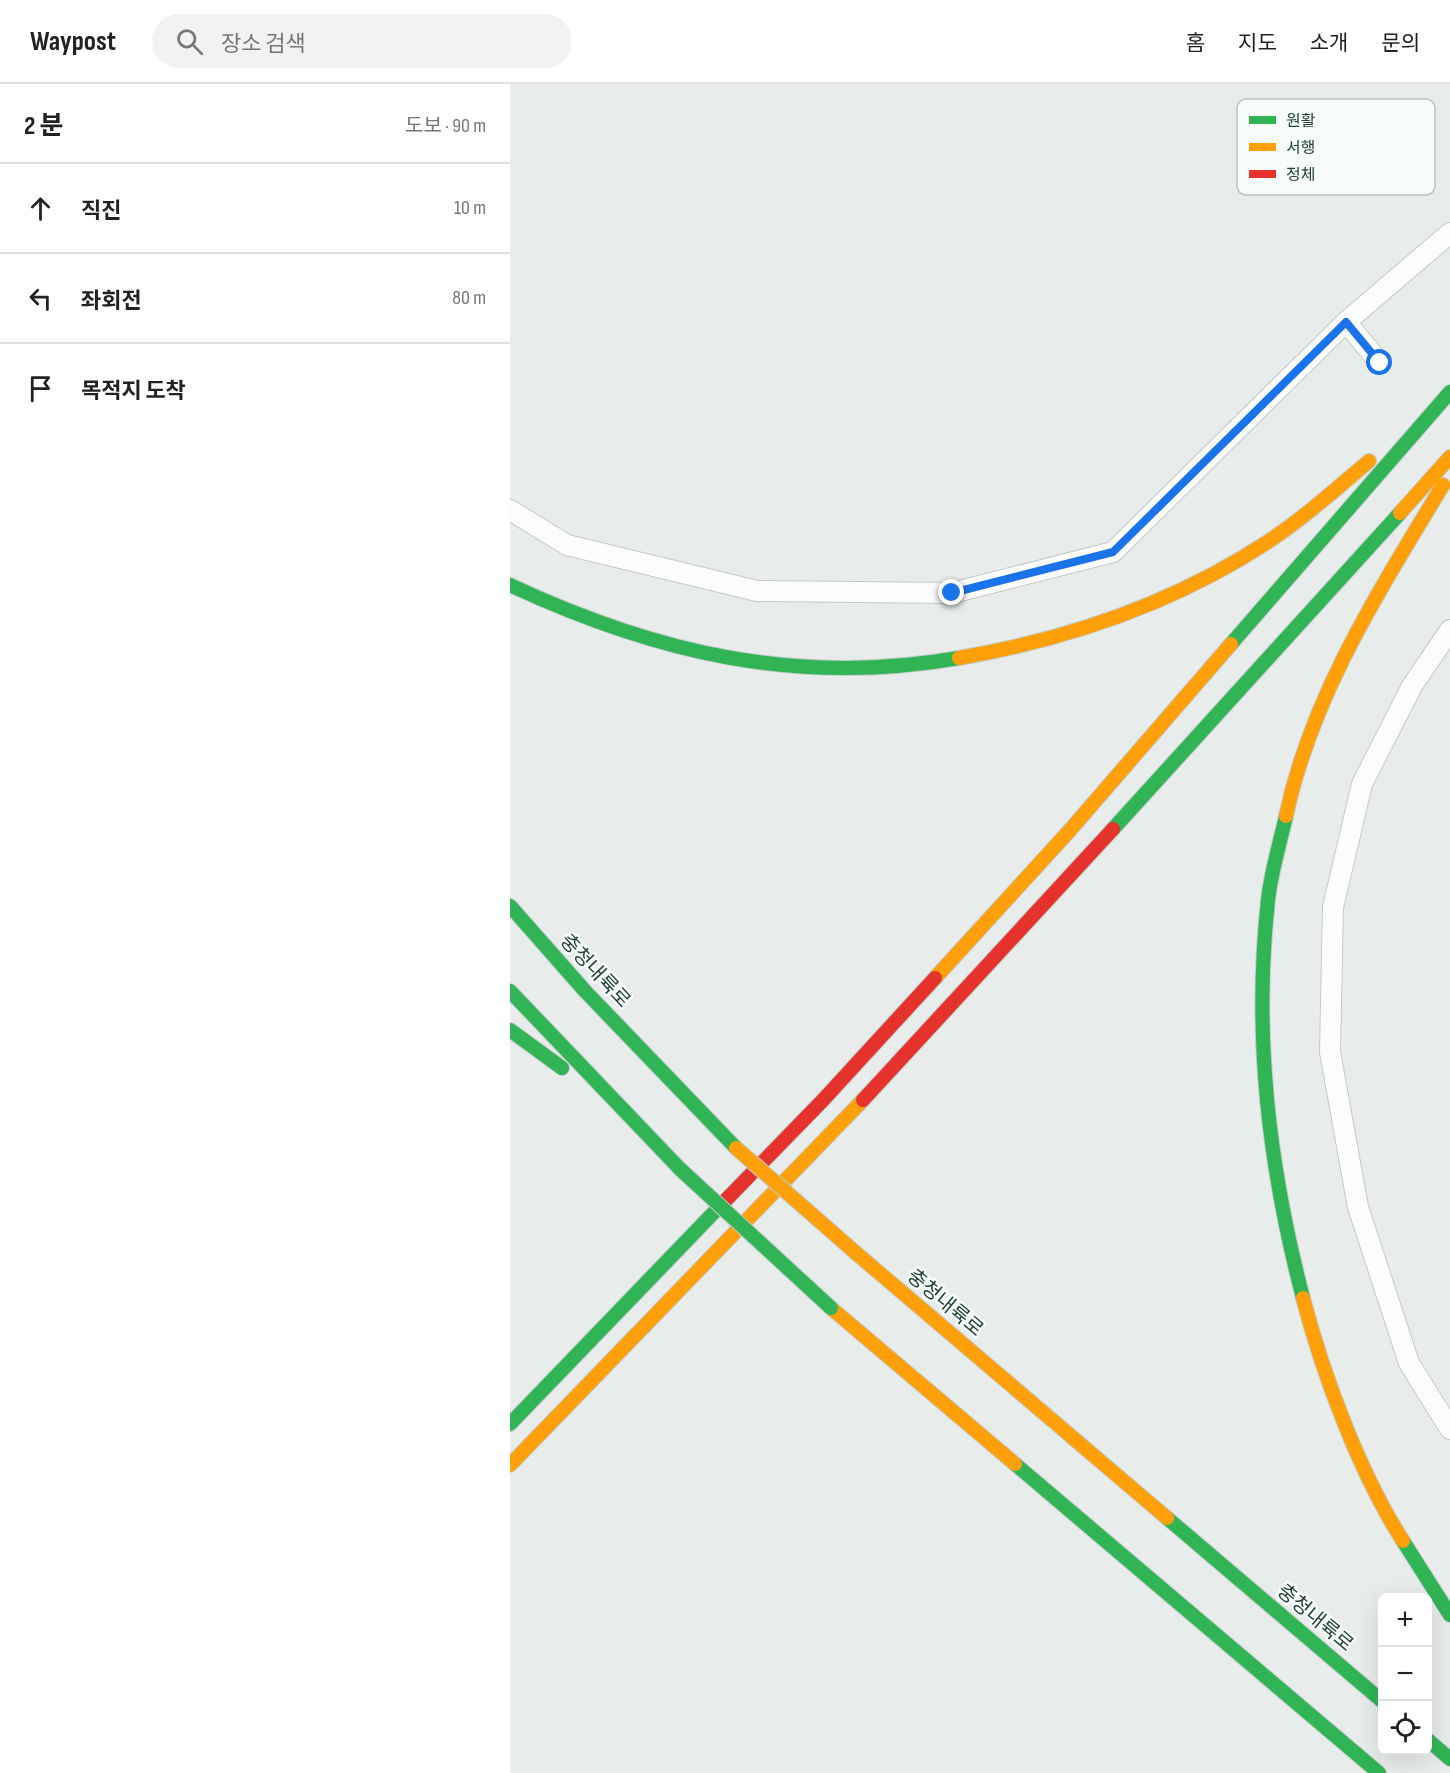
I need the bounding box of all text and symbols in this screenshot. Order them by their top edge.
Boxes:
search box [152,14,572,68]
text: Waypost [30,25,116,58]
icon: search [173,25,206,58]
text: 장소 검색 [221,31,305,58]
text: 홈 [1186,31,1205,56]
text: 지도 [1238,31,1277,56]
text: 소개 [1310,31,1348,56]
text: 문의 [1381,31,1420,56]
legend [1237,99,1435,195]
text: 2 분 [24,111,63,142]
text: 원활 [1286,112,1316,131]
text: 도보 · 90 m [405,114,486,138]
text: 서행 [1286,139,1315,158]
text: 정체 [1286,166,1315,185]
icon: ahead [24,192,57,225]
text: 10 m [454,196,486,220]
text: 직진 [81,198,121,225]
icon: left [24,282,57,315]
text: 80 m [452,286,486,310]
text: 좌회전 [81,288,142,315]
route start [1366,349,1392,375]
icon: arrive [24,372,57,405]
text: 목적지 도착 [81,378,186,405]
route end [938,579,964,605]
street label: 충청내륙로 [555,929,635,1013]
street label: 충청내륙로 [902,1264,988,1342]
street label: 충청내륙로 [1272,1579,1358,1657]
map controls [1378,1593,1432,1755]
button: + [1378,1593,1432,1647]
button: − [1378,1647,1432,1701]
button: locate [1378,1701,1432,1755]

